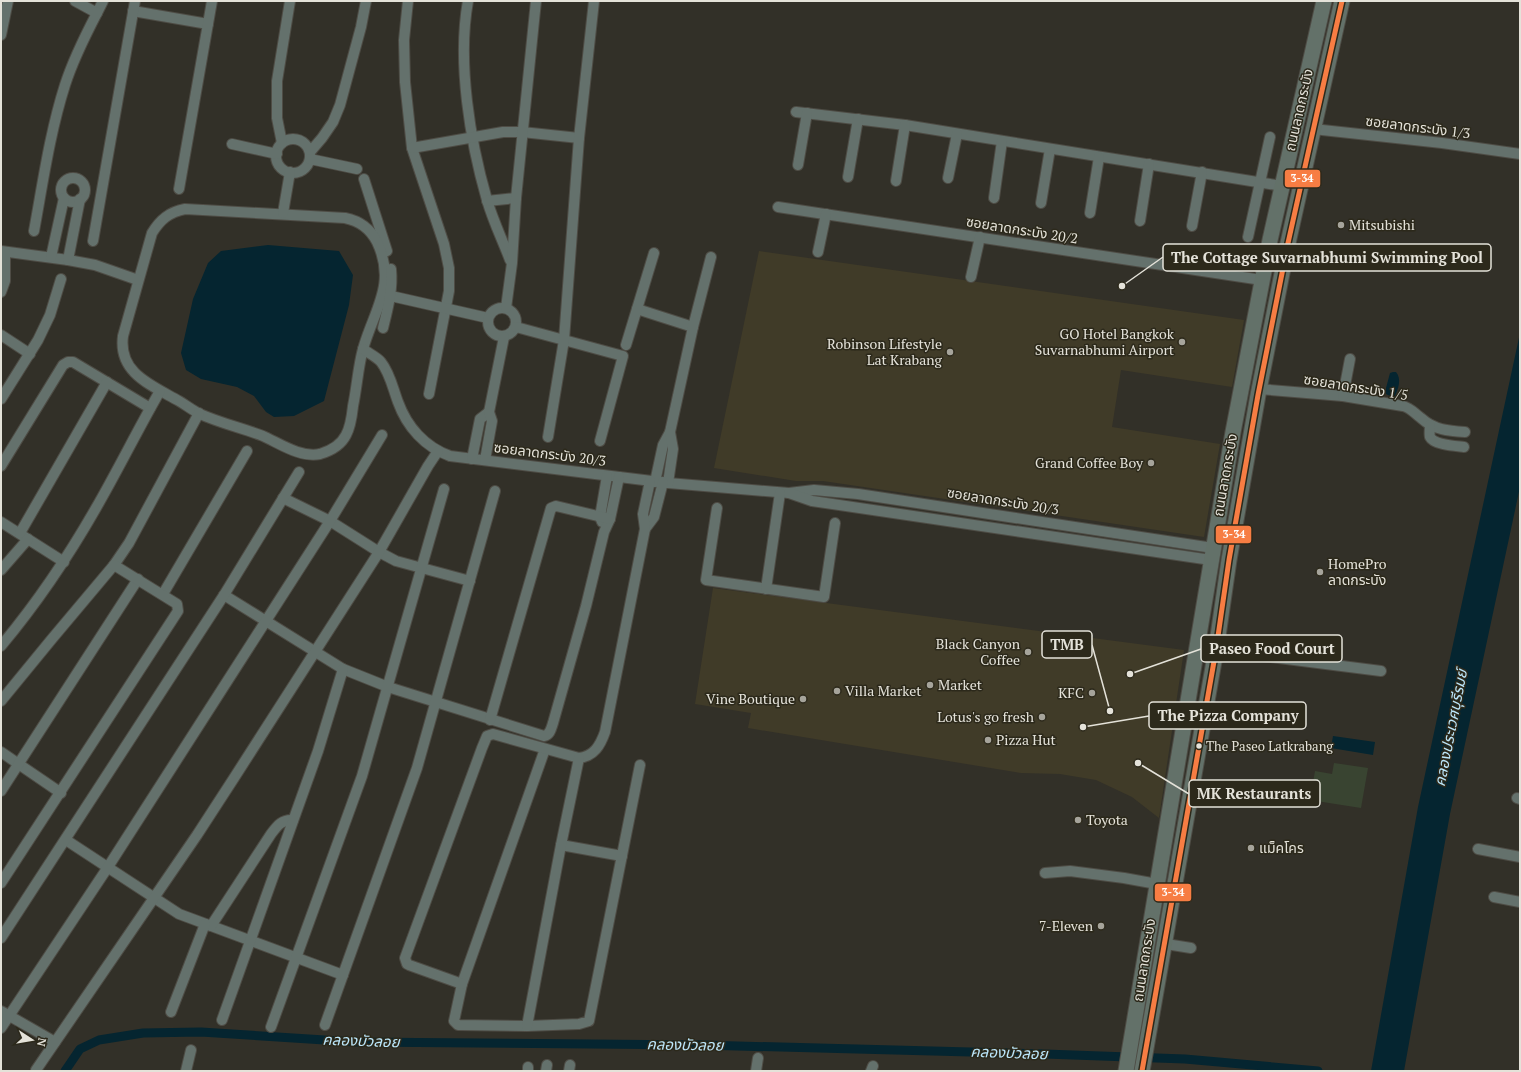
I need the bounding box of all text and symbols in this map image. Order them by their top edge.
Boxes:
street label: ถนนลาดกระบัง [1280,67,1317,153]
street label: ซอยลาดกระบัง 1/3 [1365,111,1472,142]
line badge: 3-34 [1284,169,1321,188]
text: 3-34 [1290,171,1314,185]
street label: ซอยลาดกระบัง 20/2 [965,211,1079,248]
place label: Mitsubishi [1349,215,1415,234]
marker: Mitsubishi [1336,220,1346,230]
callout: The Cottage Suvarnabhumi Swimming Pool [1163,244,1491,271]
text: The Cottage Suvarnabhumi Swimming Pool [1171,247,1483,267]
place label: GO Hotel Bangkok Suvarnabhumi Airport [1035,324,1175,359]
place label: Robinson Lifestyle Lat Krabang [827,334,943,369]
marker: GO Hotel Bangkok Suvarnabhumi Airport [1177,337,1187,347]
marker: Robinson Lifestyle Lat Krabang [945,347,955,357]
street label: ซอยลาดกระบัง 1/5 [1302,369,1410,404]
street label: ถนนลาดกระบัง [1208,432,1241,518]
street label: ซอยลาดกระบัง 20/3 [493,437,607,470]
place label: Grand Coffee Boy [1035,453,1144,472]
marker: Grand Coffee Boy [1146,458,1156,468]
street label: ซอยลาดกระบัง 20/3 [946,482,1060,519]
line badge: 3-34 [1215,525,1252,544]
text: 3-34 [1222,527,1246,541]
place label: HomePro ลาดกระบัง [1328,554,1387,589]
marker: HomePro ลาดกระบัง [1315,567,1325,577]
callout: TMB [1042,631,1092,658]
place label: Black Canyon Coffee [936,634,1021,669]
text: TMB [1050,634,1084,654]
callout: Paseo Food Court [1201,635,1342,662]
text: Paseo Food Court [1209,638,1335,658]
marker: Black Canyon Coffee [1023,647,1033,657]
water label: คลองประเวศบุรีรมย์ [1429,665,1472,788]
place label: Market [938,675,983,694]
marker: Market [925,680,935,690]
place label: Villa Market [845,681,922,700]
place label: KFC [1058,683,1084,702]
marker: Villa Market [832,686,842,696]
marker: KFC [1087,688,1097,698]
place label: Vine Boutique [706,689,795,708]
marker: Vine Boutique [798,694,808,704]
callout: The Pizza Company [1149,702,1306,729]
text: The Pizza Company [1157,705,1300,725]
place label: Lotus's go fresh [937,707,1034,726]
marker: Lotus's go fresh [1037,712,1047,722]
place label: Pizza Hut [996,730,1057,749]
marker: Pizza Hut [983,735,993,745]
place label: The Paseo Latkrabang [1206,737,1333,755]
marker: The Paseo Latkrabang [1194,741,1204,751]
callout: MK Restaurants [1189,780,1320,807]
text: MK Restaurants [1197,783,1311,803]
place label: Toyota [1086,810,1128,829]
marker: Toyota [1073,815,1083,825]
place label: แม็คโคร [1259,838,1304,857]
marker: แม็คโคร [1246,843,1256,853]
line badge: 3-34 [1154,883,1192,902]
text: 3-34 [1161,885,1185,899]
place label: 7-Eleven [1039,916,1094,935]
street label: ถนนลาดกระบัง [1128,917,1159,1003]
marker: 7-Eleven [1096,921,1106,931]
north arrow [12,1020,52,1060]
water label: คลองบัวลอย [322,1029,401,1051]
water label: คลองบัวลอย [646,1033,725,1055]
text: N [34,1037,49,1048]
water label: คลองบัวลอย [970,1041,1049,1063]

